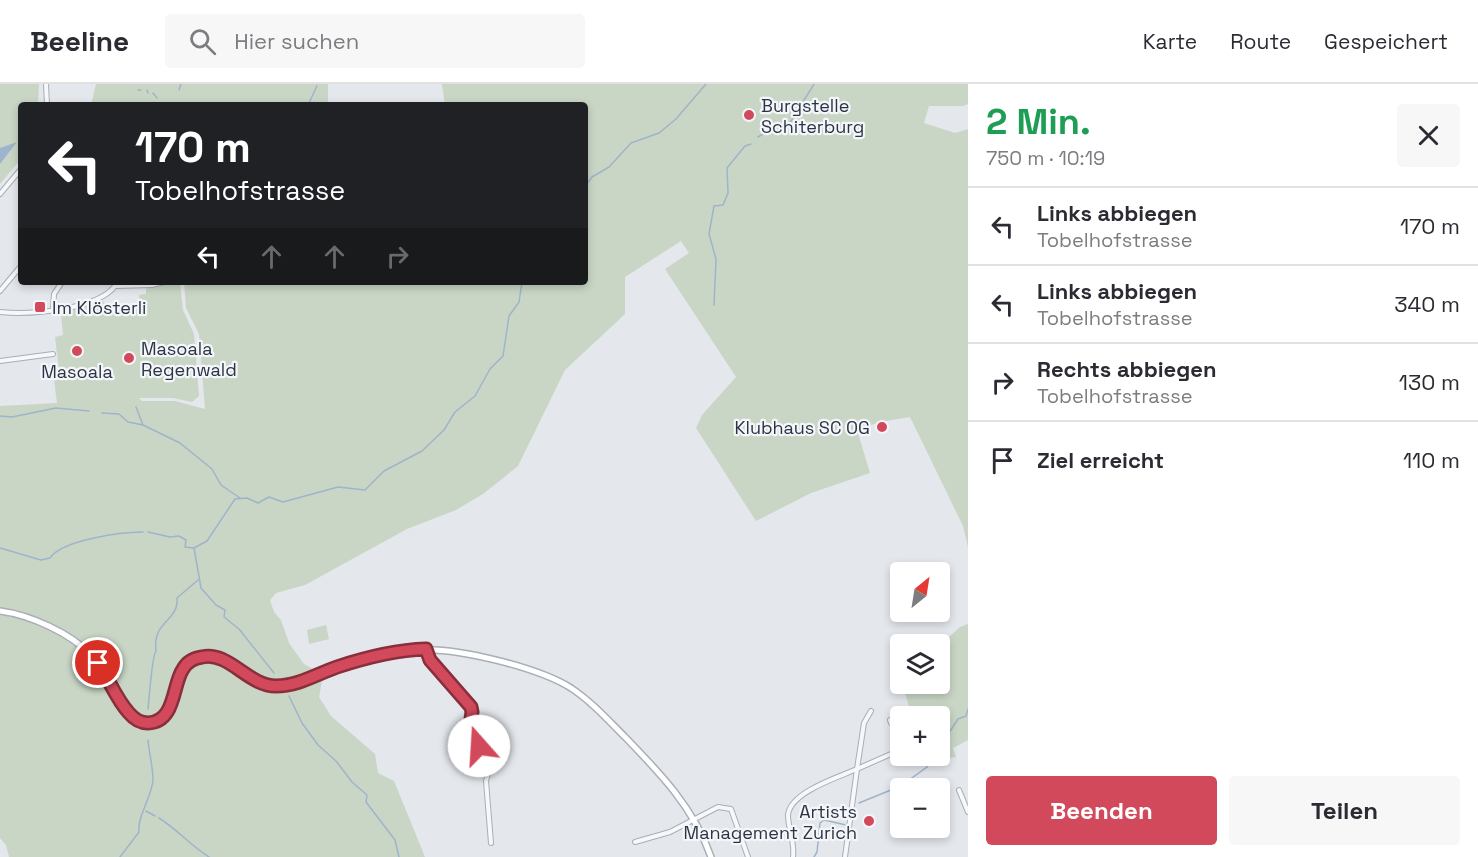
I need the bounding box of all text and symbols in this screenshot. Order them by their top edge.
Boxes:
search box [165,14,585,68]
text: Beeline [30,23,129,59]
icon: search [186,25,219,58]
text: Hier suchen [234,27,359,55]
text: Karte [1143,28,1197,55]
text: Route [1230,28,1291,55]
text: Gespeichert [1324,28,1448,55]
place label: Burgstelle Schiterburg [761,94,864,138]
text: 2 Min. [986,99,1091,145]
button: close [1397,104,1460,167]
marker: Burgstelle Schiterburg [742,108,756,122]
text: 170 m [135,121,251,174]
icon: left [36,126,114,204]
text: 750 m · 10:19 [986,145,1105,171]
text: Tobelhofstrasse [135,173,345,208]
text: Links abbiegen [1037,199,1197,227]
icon: left [986,210,1019,243]
text: 170 m [1400,212,1460,240]
text: Tobelhofstrasse [1037,227,1193,253]
icon: left [192,240,225,273]
icon: ahead [255,240,288,273]
icon: ahead [318,240,351,273]
icon: right [381,240,414,273]
text: Links abbiegen [1037,277,1197,305]
icon: left [986,288,1019,321]
text: 340 m [1394,290,1460,318]
place label: Im Klösterli [52,296,147,319]
marker: Im Klösterli [33,300,47,314]
text: Tobelhofstrasse [1037,305,1193,331]
place label: Masoala Regenwald [141,337,237,381]
marker: Masoala [70,344,84,358]
marker: Masoala Regenwald [122,351,136,365]
text: Rechts abbiegen [1037,355,1217,383]
place label: Masoala [41,360,113,383]
icon: right [986,366,1019,399]
text: 130 m [1399,368,1460,396]
text: Tobelhofstrasse [1037,383,1193,409]
place label: Klubhaus SC OG [735,416,870,439]
marker: Klubhaus SC OG [875,420,889,434]
icon: arrive [986,444,1019,477]
text: Ziel erreicht [1037,446,1164,474]
text: 110 m [1403,446,1460,474]
north arrow [890,562,950,622]
map controls [890,562,950,838]
button: layers [890,634,950,694]
pin [72,637,123,688]
icon: arrive [81,646,114,679]
button: + [890,706,950,766]
position arrow [447,714,511,778]
button: Beenden [986,776,1217,845]
button: Teilen [1229,776,1460,845]
button: − [890,778,950,838]
place label: Artists Management Zurich [684,800,857,844]
marker: Artists Management Zurich [862,814,876,828]

